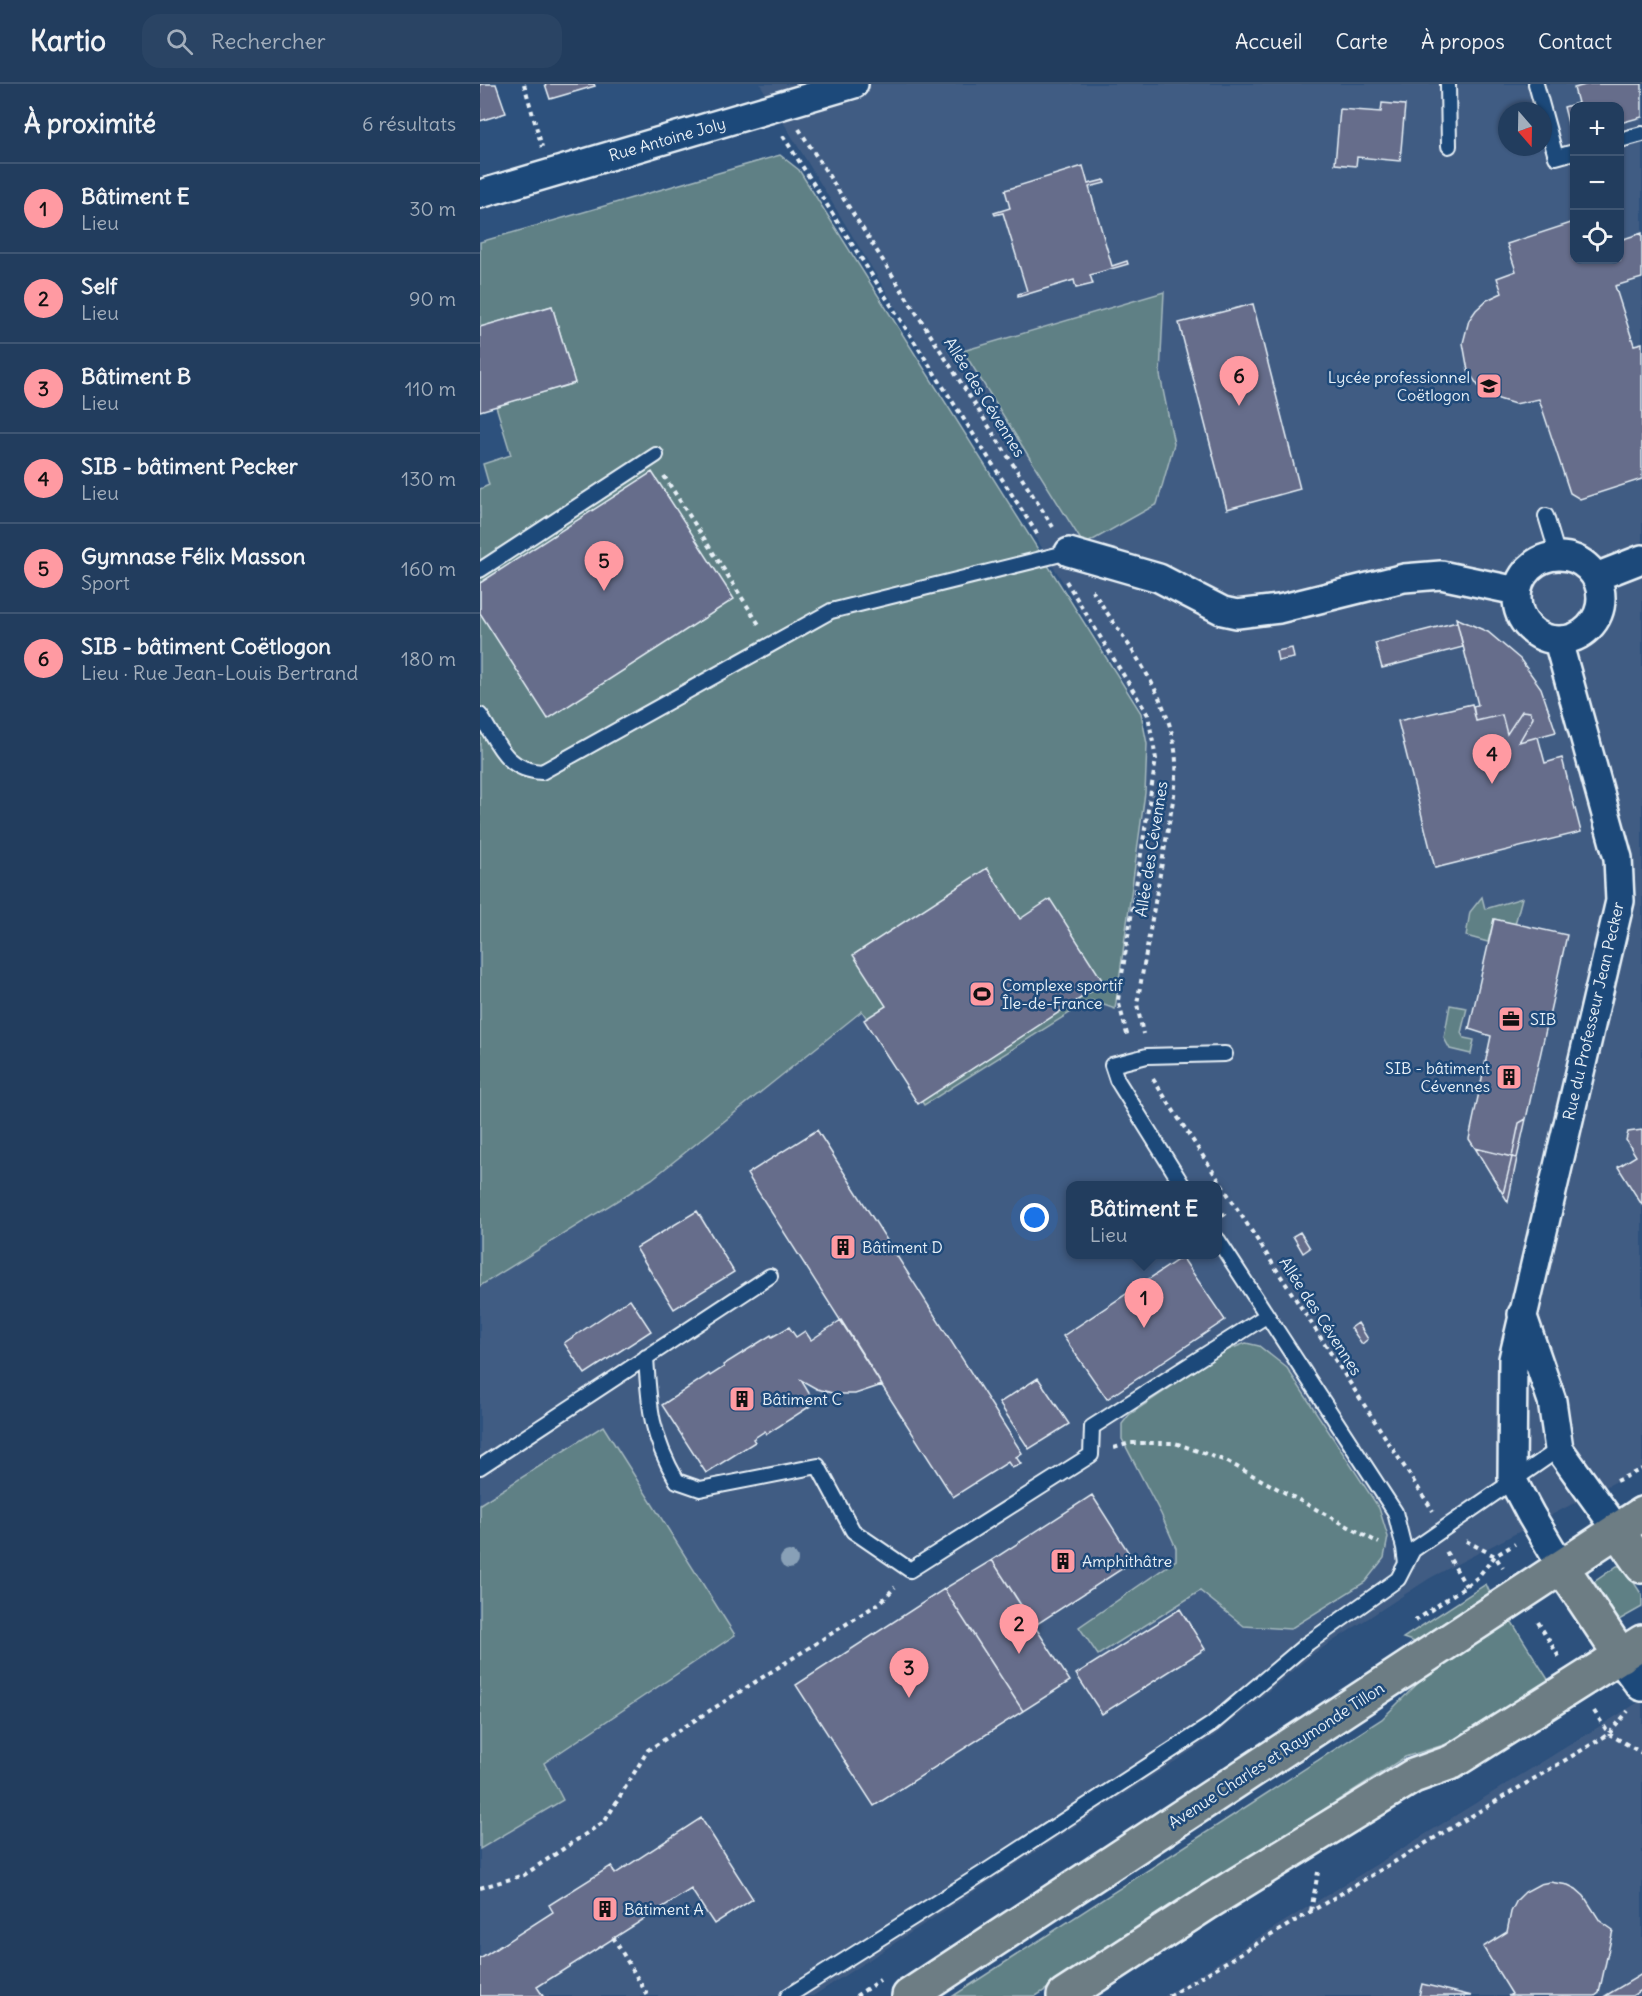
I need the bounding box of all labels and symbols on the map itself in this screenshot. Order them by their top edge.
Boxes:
north arrow [1498,102,1552,156]
street label: Rue Antoine Joly [606,113,728,165]
street label: Allée des Cévennes [940,334,1030,460]
pin: 6 [1220,356,1258,406]
place label: Lycée professionnel Coëtlogon [1328,367,1470,405]
school or university icon: Lycée professionnel Coëtlogon [1474,371,1504,401]
pin: 5 [584,542,624,591]
pin: 4 [1472,734,1512,784]
street label: Allée des Cévennes [1130,780,1172,918]
street label: Rue du Professeur Jean Pecker [1558,899,1628,1122]
place label: Complexe sportif Île-de-France [1002,975,1123,1013]
sports icon: Complexe sportif Île-de-France [967,979,997,1009]
office icon: SIB [1496,1004,1526,1034]
place label: SIB [1530,1009,1556,1029]
place label: SIB - bâtiment Cévennes [1385,1058,1491,1096]
building icon: SIB - bâtiment Cévennes [1494,1062,1524,1092]
your location [1020,1203,1049,1232]
building icon: Bâtiment D [828,1232,858,1262]
place label: Bâtiment D [862,1237,943,1257]
street label: Allée des Cévennes [1275,1253,1367,1379]
pin: 1 [1124,1278,1164,1328]
building icon: Bâtiment C [727,1384,757,1414]
place label: Bâtiment C [762,1389,842,1409]
building icon: Amphithâtre [1048,1546,1078,1576]
place label: Amphithâtre [1082,1551,1172,1571]
pin: 2 [1000,1604,1038,1654]
pin: 3 [890,1648,928,1698]
street label: Avenue Charles et Raymonde Tillon [1164,1678,1388,1832]
building icon: Bâtiment A [590,1894,620,1924]
place label: Bâtiment A [624,1899,704,1919]

